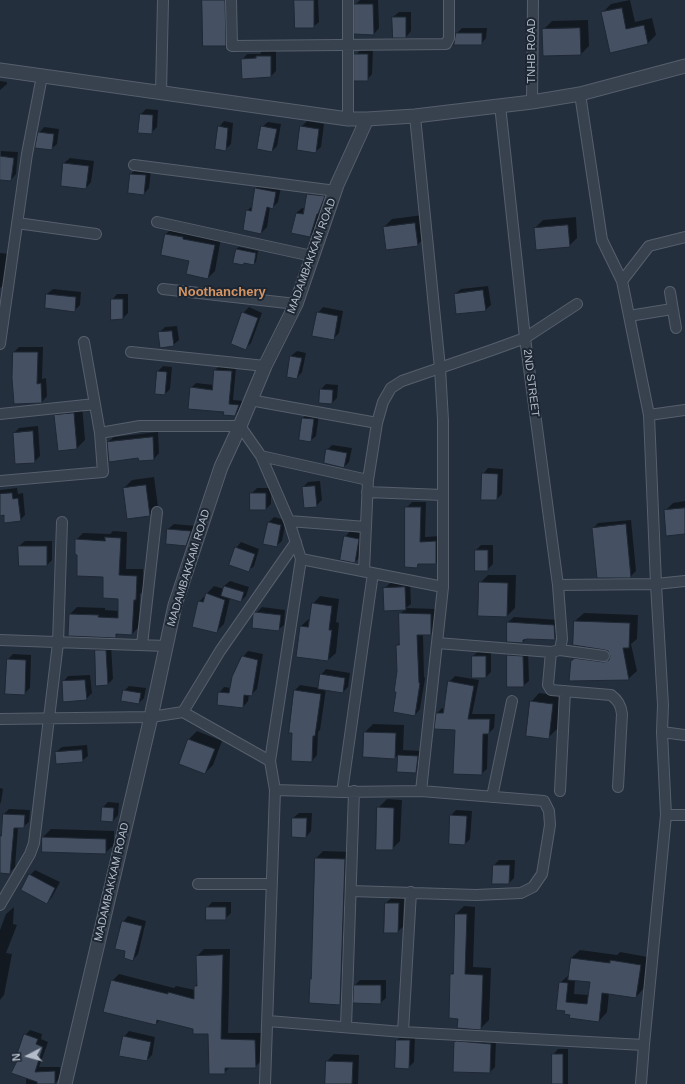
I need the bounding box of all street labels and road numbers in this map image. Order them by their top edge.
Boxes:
street label: TNHB ROAD [525,19,539,83]
street label: MADAMBAKKAM ROAD [285,197,339,315]
street label: 2ND STREET [520,348,542,418]
street label: MADAMBAKKAM ROAD [165,508,213,628]
street label: MADAMBAKKAM ROAD [92,821,132,943]

